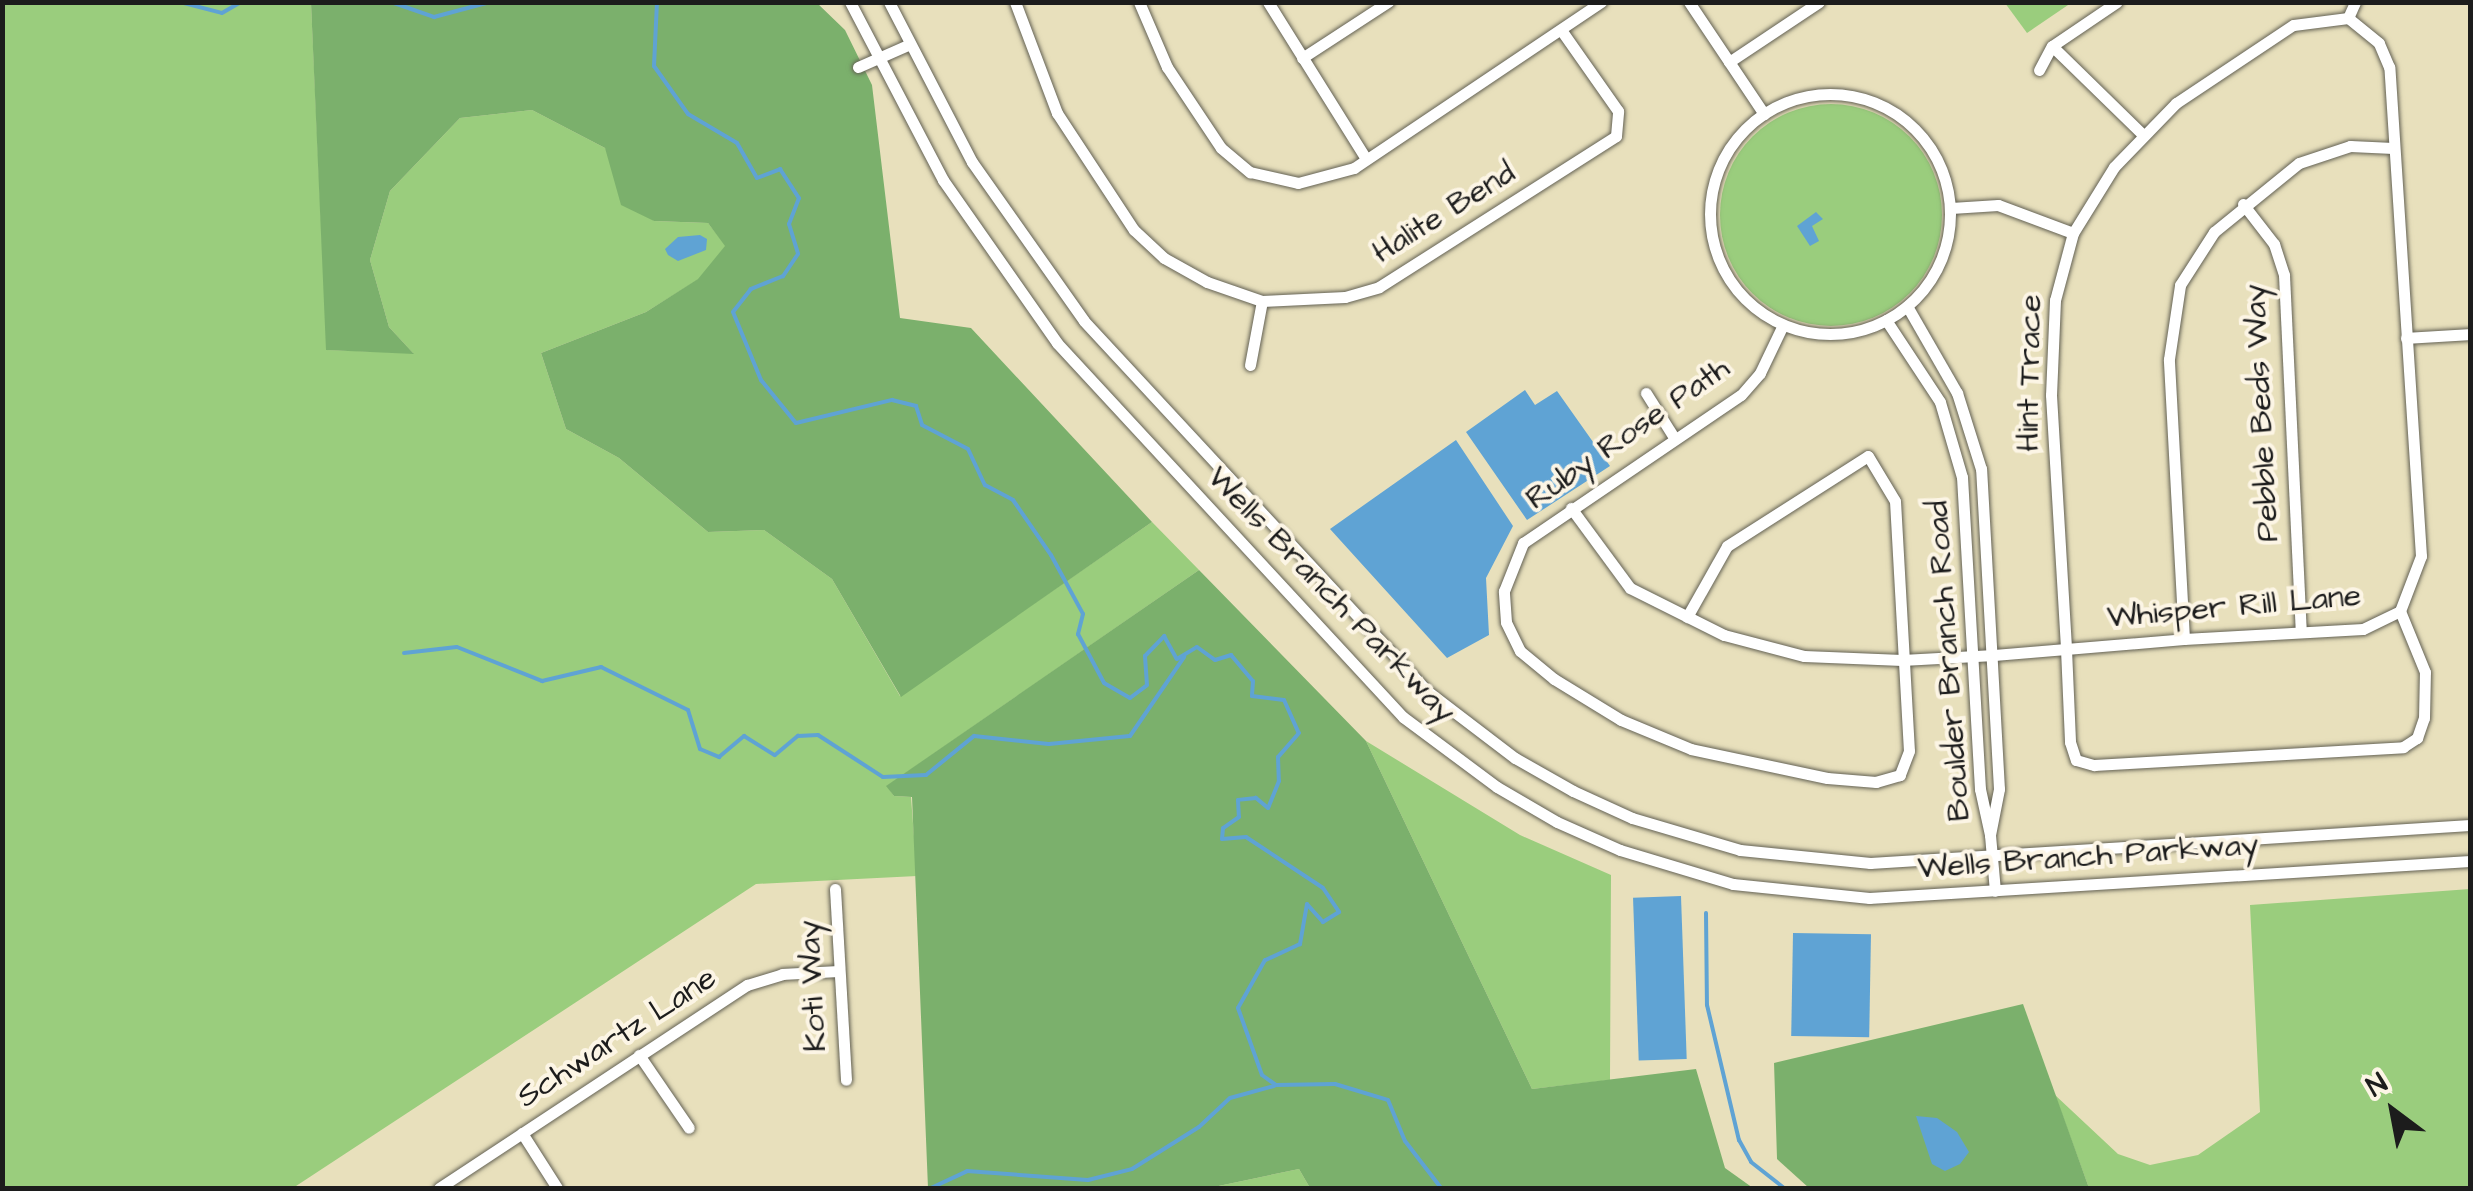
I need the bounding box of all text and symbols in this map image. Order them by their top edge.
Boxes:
street label: Halite Bend [1366,154,1522,272]
street label: Pebble Beds Way [2236,283,2288,543]
street label: Hint Trace [2009,294,2051,452]
street label: Ruby Rose Path [1519,349,1737,519]
street label: Wells Branch Parkway [1199,459,1463,731]
street label: Boulder Branch Road [1919,499,1979,823]
street label: Whisper Rill Lane [2105,577,2363,637]
street label: Wells Branch Parkway [1916,826,2260,888]
street label: Koti Way [790,919,836,1053]
street label: Schwartz Lane [510,959,724,1117]
north arrow [2343,1061,2443,1161]
text: N [2359,1064,2395,1106]

